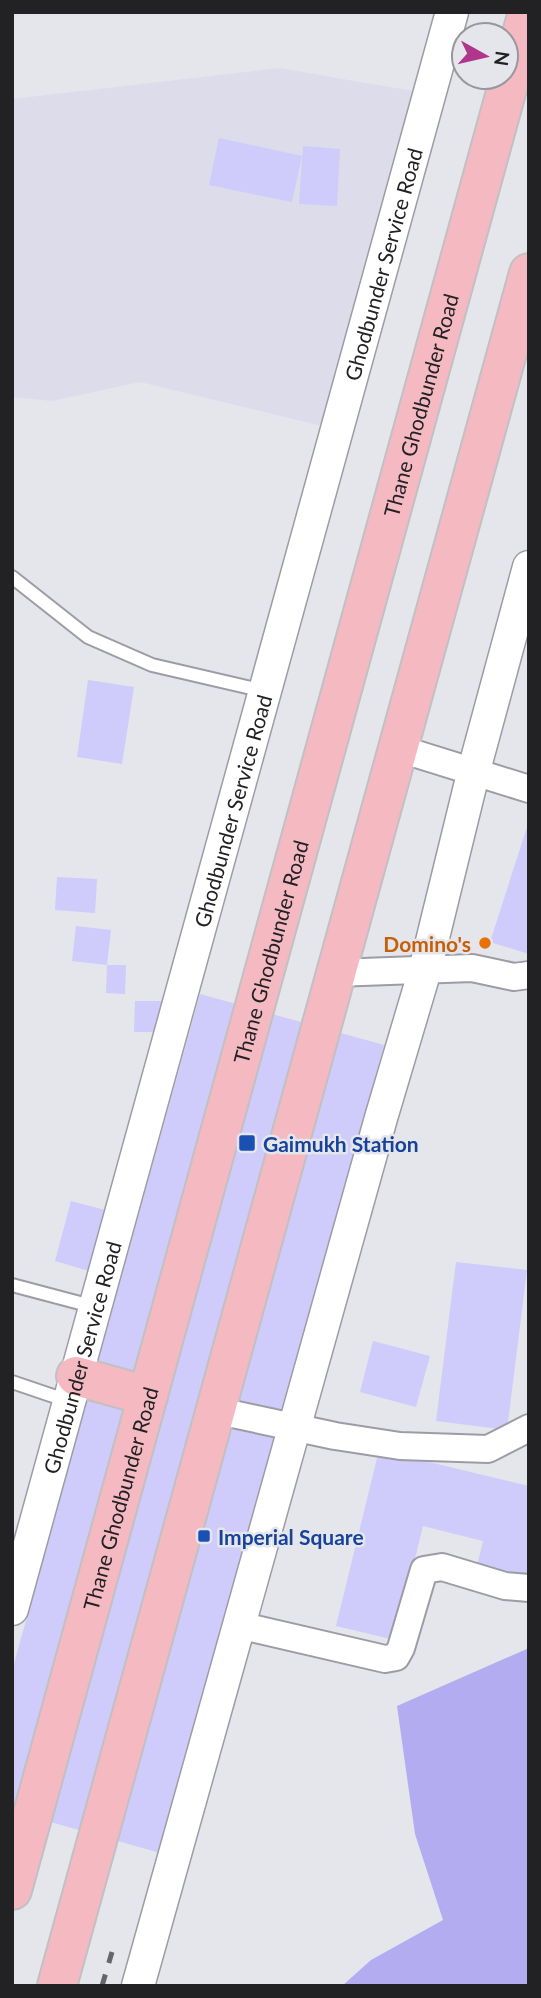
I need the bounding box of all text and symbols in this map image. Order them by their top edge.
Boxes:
north arrow [450,21,520,91]
text: N [490,50,515,67]
street label: Ghodbunder Service Road [339,145,426,383]
street label: Thane Ghodbunder Road [377,291,463,519]
street label: Ghodbunder Service Road [188,692,276,930]
street label: Thane Ghodbunder Road [227,837,312,1066]
place label: Domino's [383,931,471,956]
marker: Domino's [477,935,493,951]
place label: Gaimukh Station [263,1131,419,1156]
marker: Gaimukh Station [237,1133,257,1153]
street label: Ghodbunder Service Road [37,1238,125,1476]
street label: Thane Ghodbunder Road [77,1384,162,1613]
place label: Imperial Square [218,1524,364,1549]
marker: Imperial Square [196,1528,212,1544]

